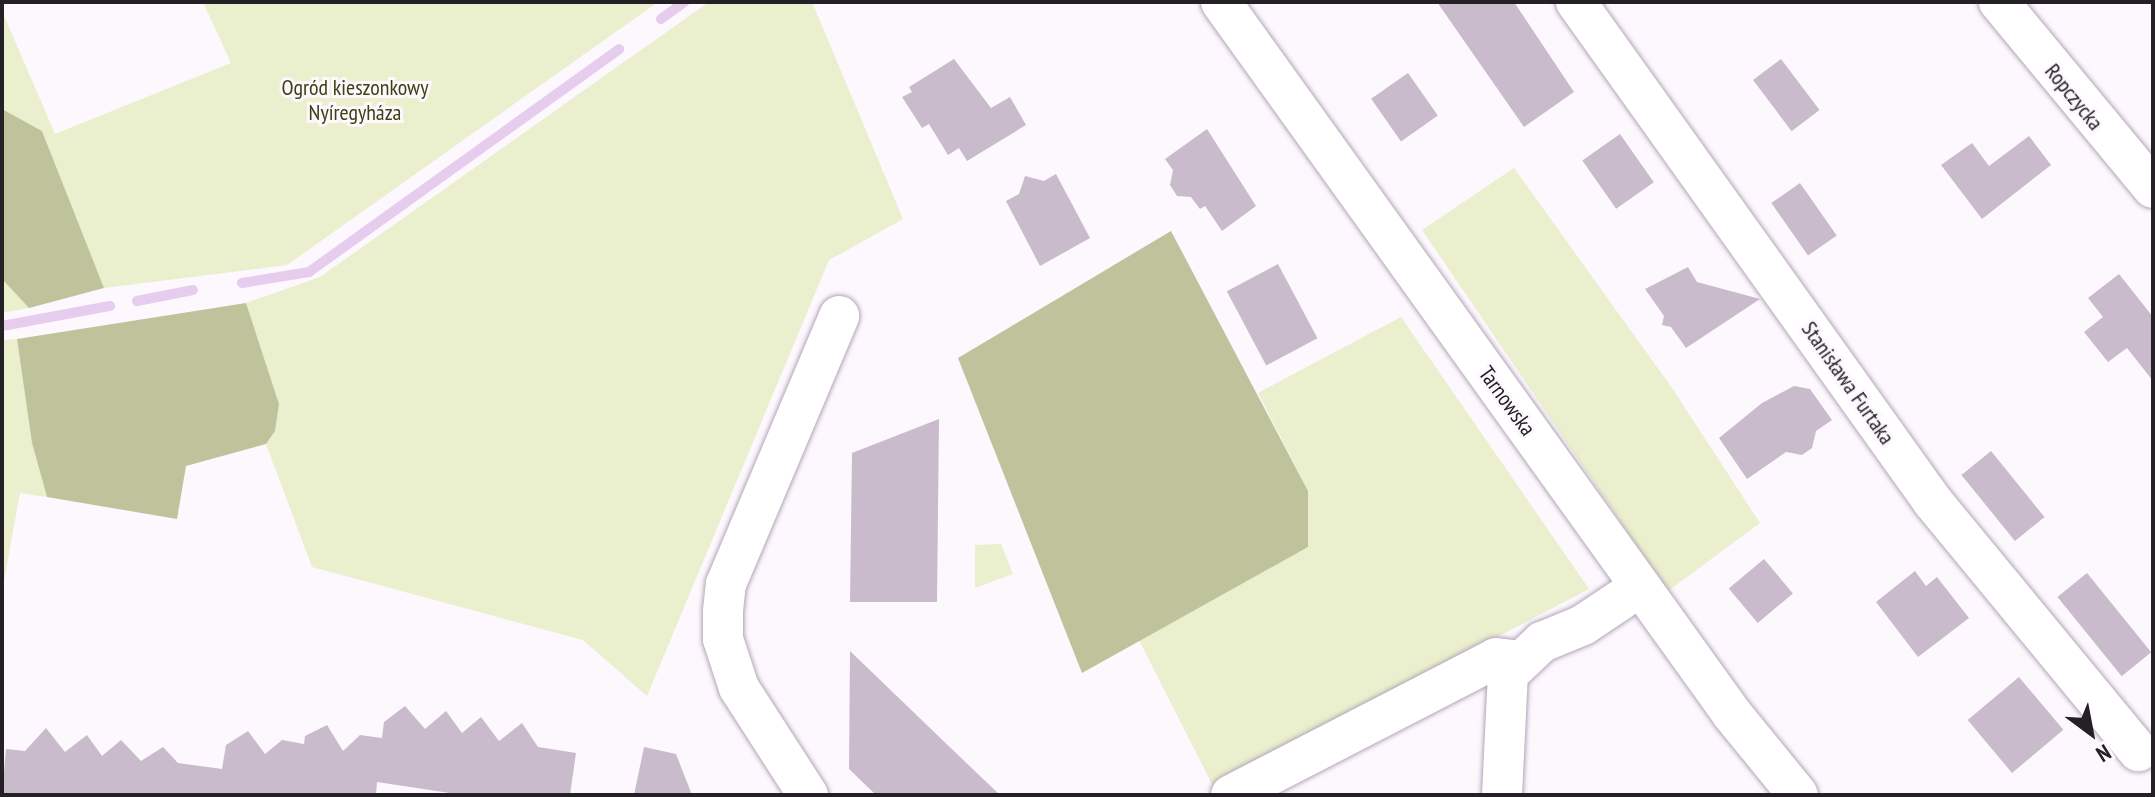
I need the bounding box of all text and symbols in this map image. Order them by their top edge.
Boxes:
street label: Ropczycka [2039,59,2109,135]
park label: Ogród kieszonkowy Nyíregyháza [281,74,429,126]
street label: Stanisława Furtaka [1796,316,1900,450]
street label: Tarnowska [1473,361,1541,441]
north arrow [2051,693,2131,773]
text: N [2091,738,2116,768]

